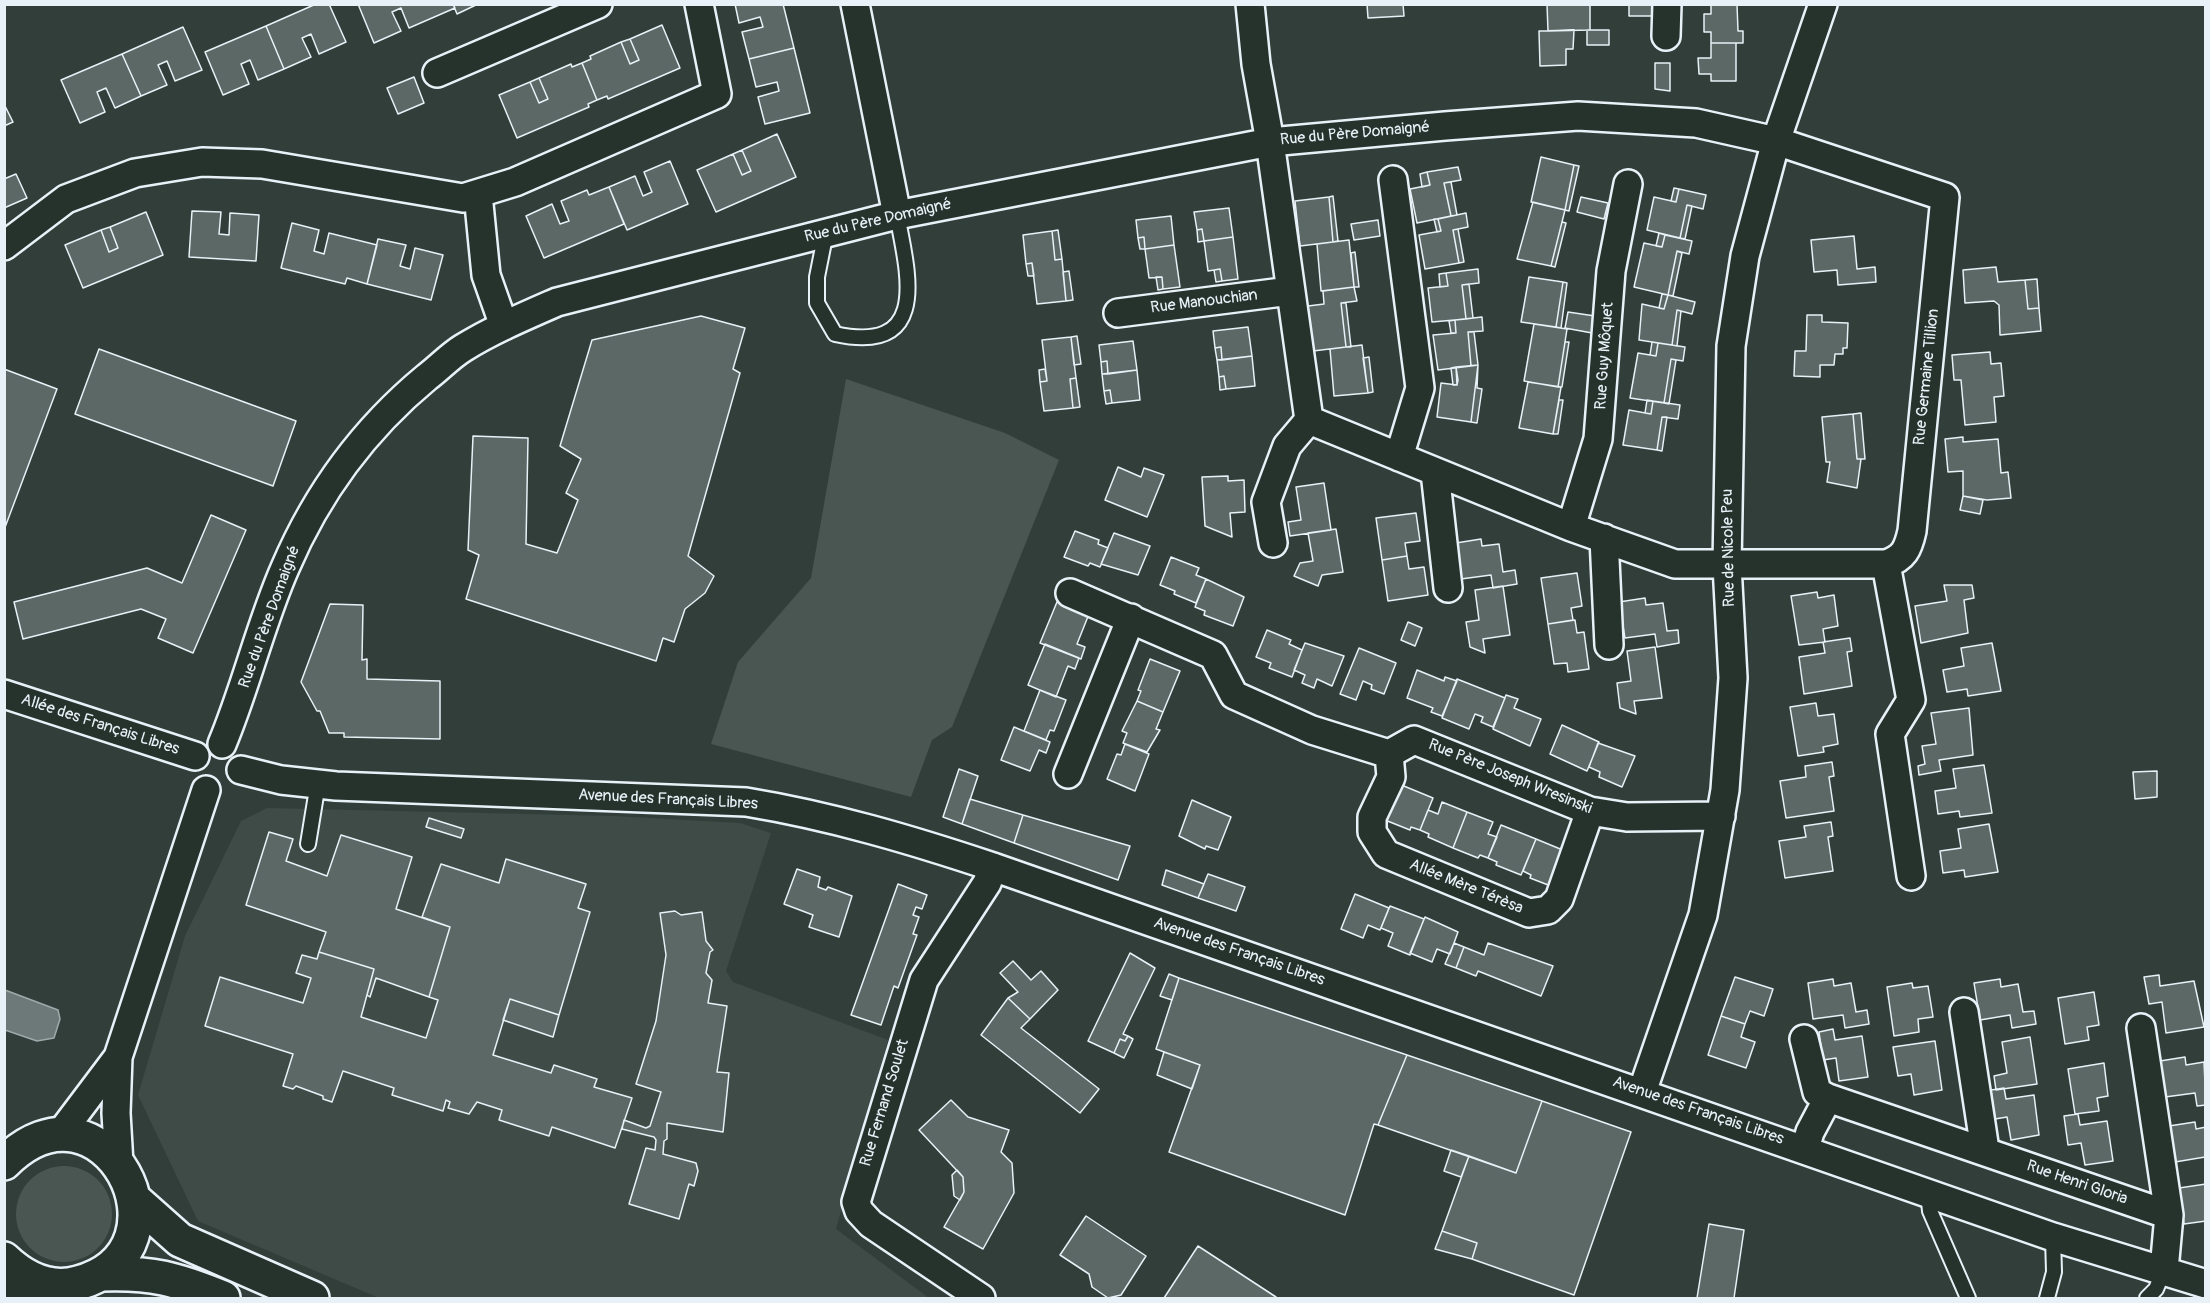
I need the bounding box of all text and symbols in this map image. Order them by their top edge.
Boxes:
street label: Rue du Père Domaigné [1279,118,1431,150]
street label: Rue du Père Domaigné [803,195,953,247]
street label: Rue Manouchian [1149,286,1259,318]
street label: Rue Guy Môquet [1592,302,1618,410]
street label: Rue Germaine Tillion [1910,308,1944,446]
street label: Rue de Nicole Peu [1718,489,1740,607]
street label: Rue du Père Domaigné [235,543,305,691]
street label: Allée des Français Libres [19,690,181,760]
street label: Rue Père Joseph Wresinski [1425,735,1595,819]
street label: Avenue des Français Libres [578,786,758,814]
street label: Allée Mère Térèsa [1406,855,1526,919]
street label: Avenue des Français Libres [1151,914,1327,990]
street label: Rue Fernand Soulet [857,1037,913,1169]
street label: Avenue des Français Libres [1610,1073,1786,1149]
street label: Rue Henri Gloria [2024,1157,2130,1209]

